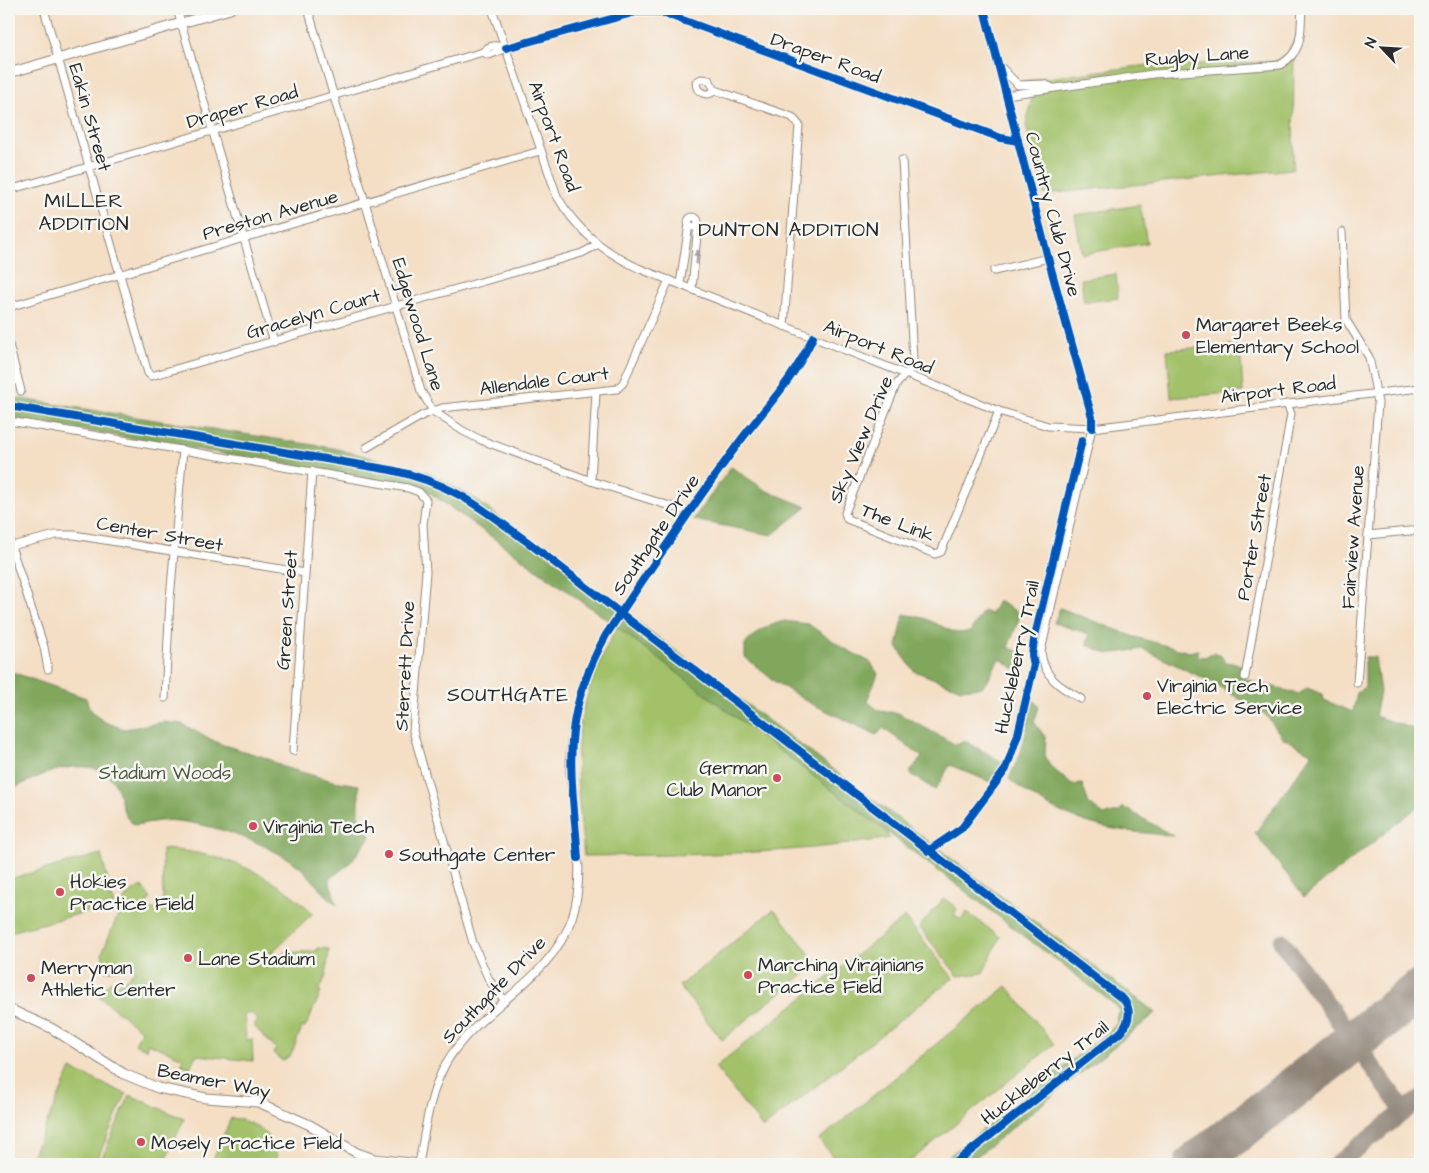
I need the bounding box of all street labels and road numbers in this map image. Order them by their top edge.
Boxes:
street label: Draper Road [767,26,884,91]
street label: Rugby Lane [1144,39,1250,75]
street label: Eakin Street [61,60,118,175]
street label: Airport Road [521,77,586,196]
street label: Draper Road [183,79,302,136]
street label: Country Club Drive [1017,129,1088,300]
street label: Preston Avenue [200,183,341,248]
street label: Edgewood Lane [384,255,451,395]
street label: Gracelyn Court [243,282,384,347]
street label: Airport Road [820,313,938,382]
street label: Allendale Court [478,360,611,403]
street label: Airport Road [1219,370,1338,411]
street label: Sky View Drive [822,372,901,508]
street label: Fairview Avenue [1335,464,1372,610]
street label: Southgate Drive [606,469,708,601]
street label: Porter Street [1230,472,1279,603]
street label: The Link [857,497,938,550]
street label: Center Street [94,510,225,559]
street label: Green Street [270,549,305,671]
street label: Huckleberry Trail [988,578,1048,737]
street label: Sterrett Drive [389,600,422,732]
street label: Southgate Drive [436,930,553,1051]
street label: Huckleberry Trail [975,1015,1115,1133]
street label: Beamer Way [155,1057,273,1107]

